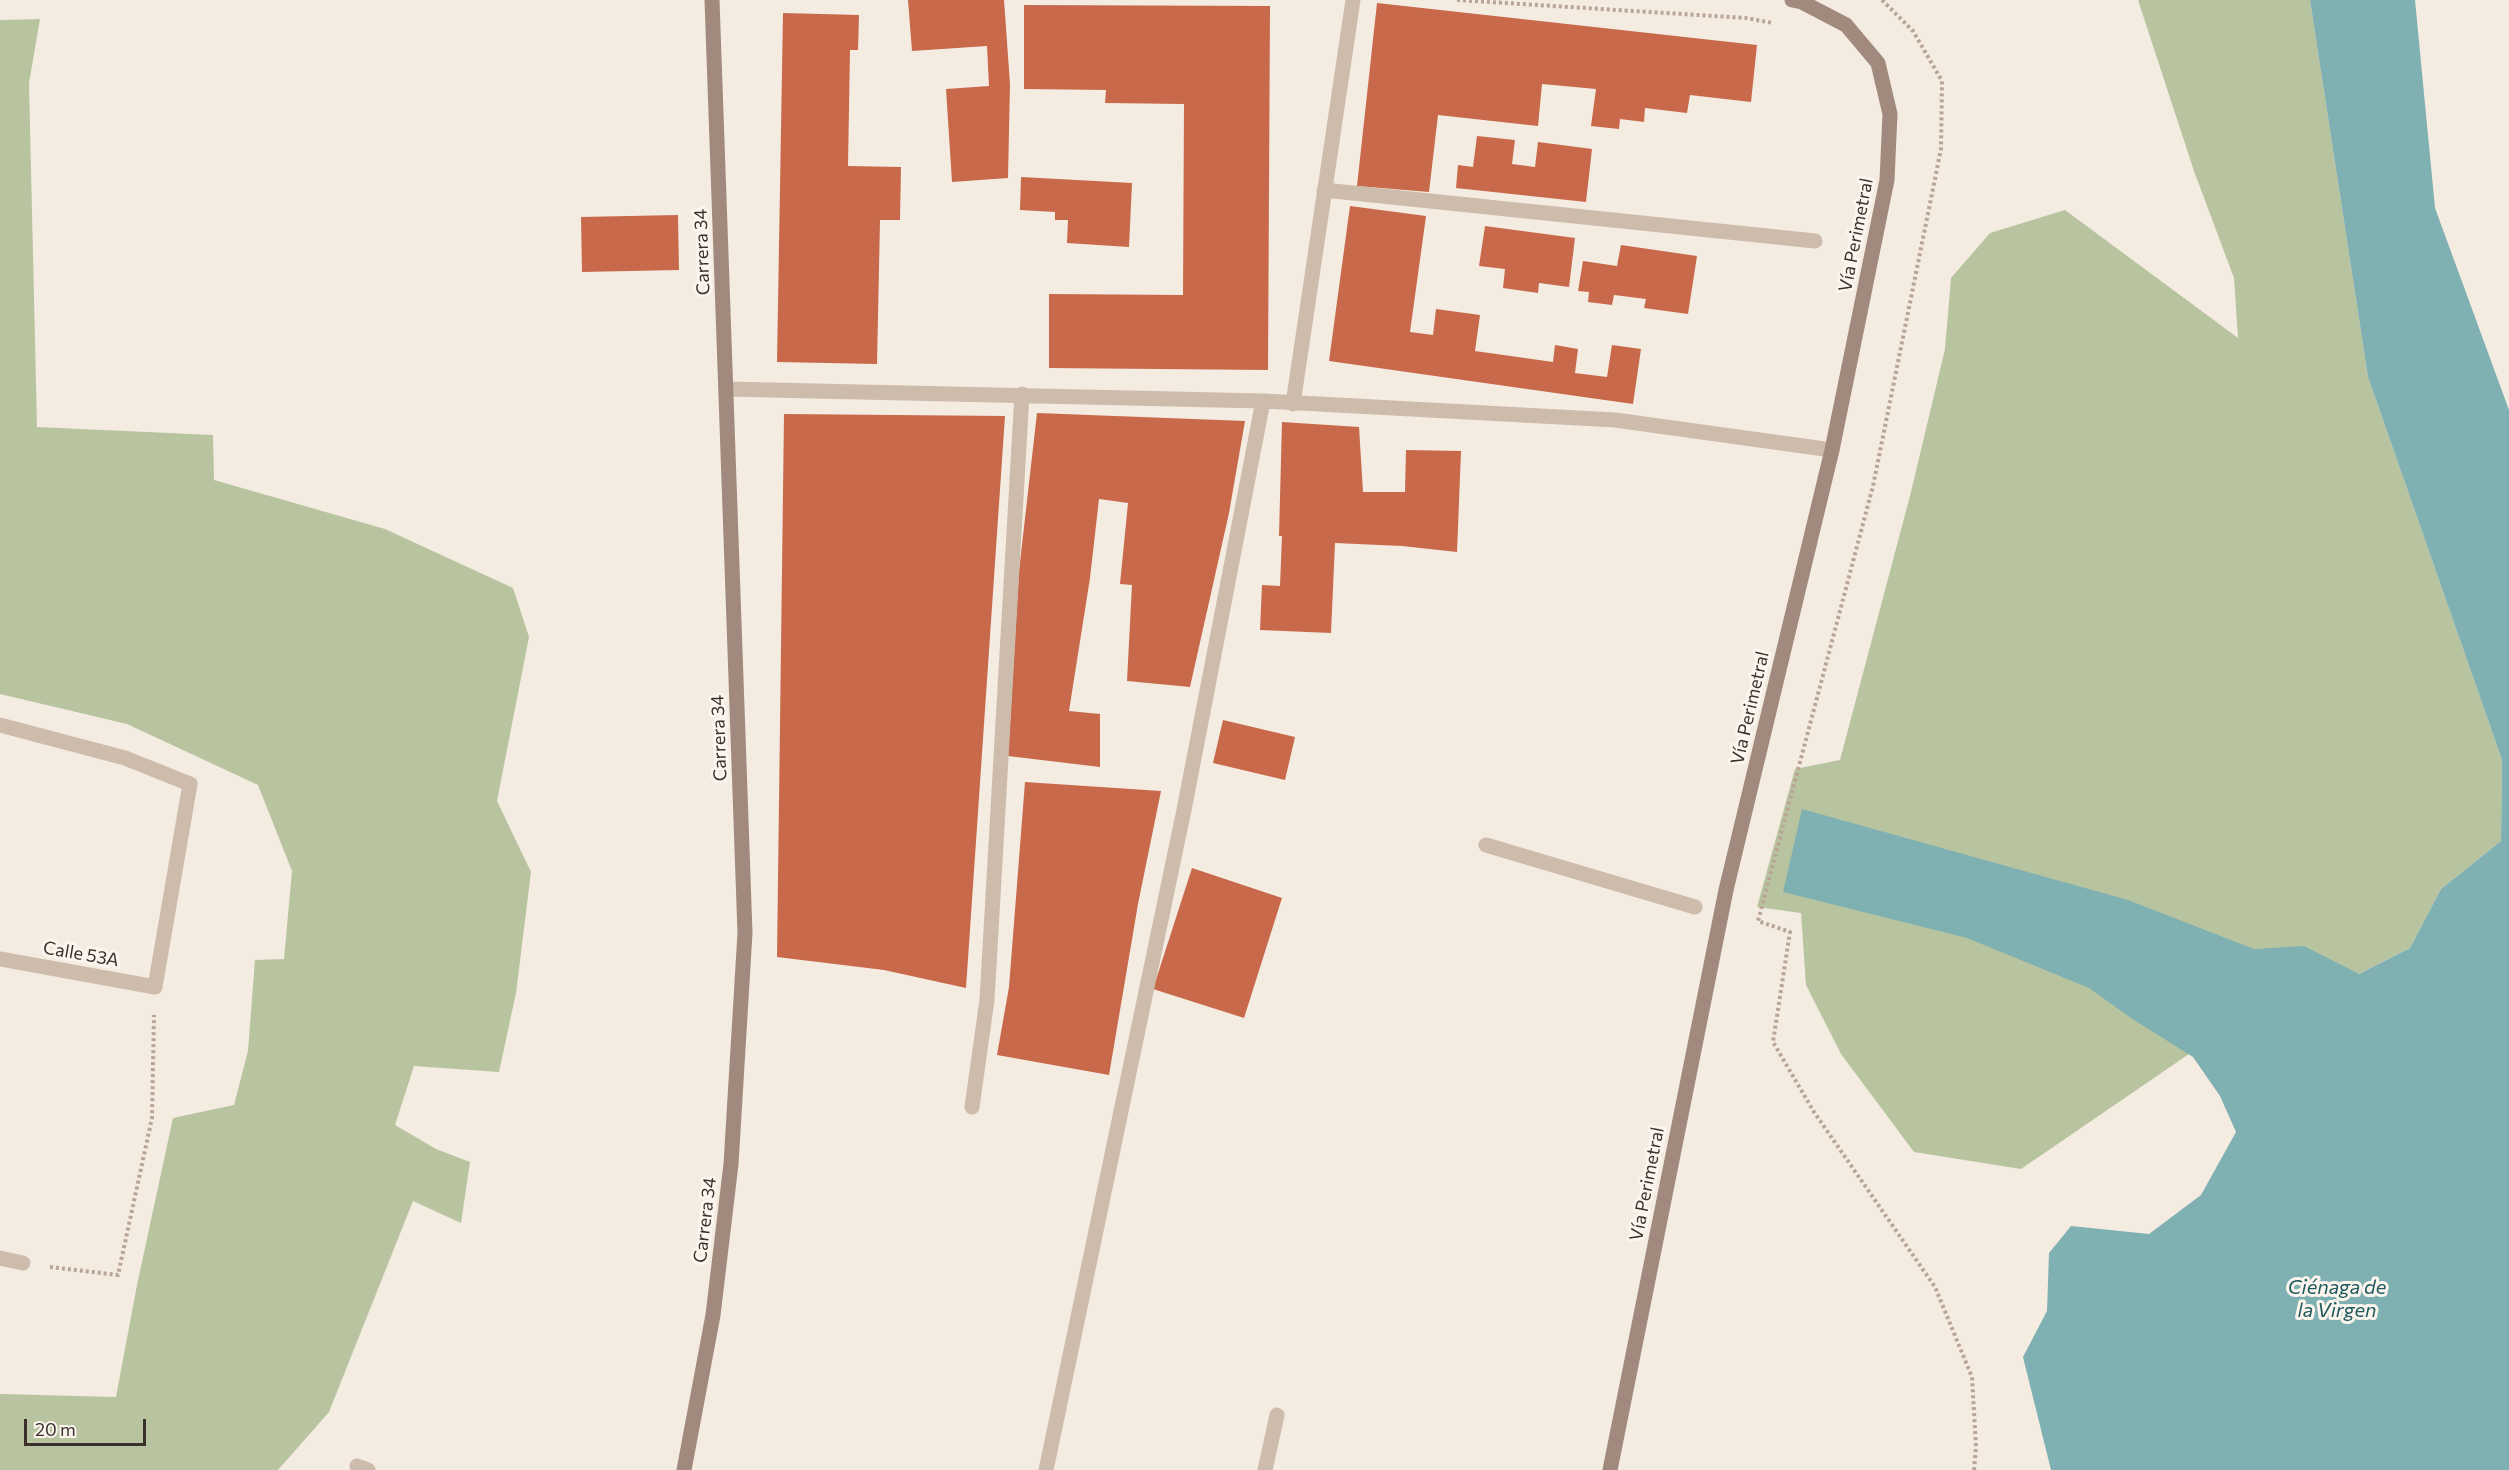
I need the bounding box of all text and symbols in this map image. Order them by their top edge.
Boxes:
street label: Vía Perimetral [1834,176,1878,294]
street label: Carrera 34 [690,209,714,295]
street label: Vía Perimetral [1726,649,1774,767]
street label: Carrera 34 [707,695,731,781]
street label: Calle 53A [41,937,121,971]
street label: Vía Perimetral [1625,1125,1669,1243]
street label: Carrera 34 [689,1176,721,1264]
water label: Ciénaga de la Virgen [2288,1275,2386,1322]
scale bar [27,1407,148,1445]
text: 20 m [35,1418,76,1440]

